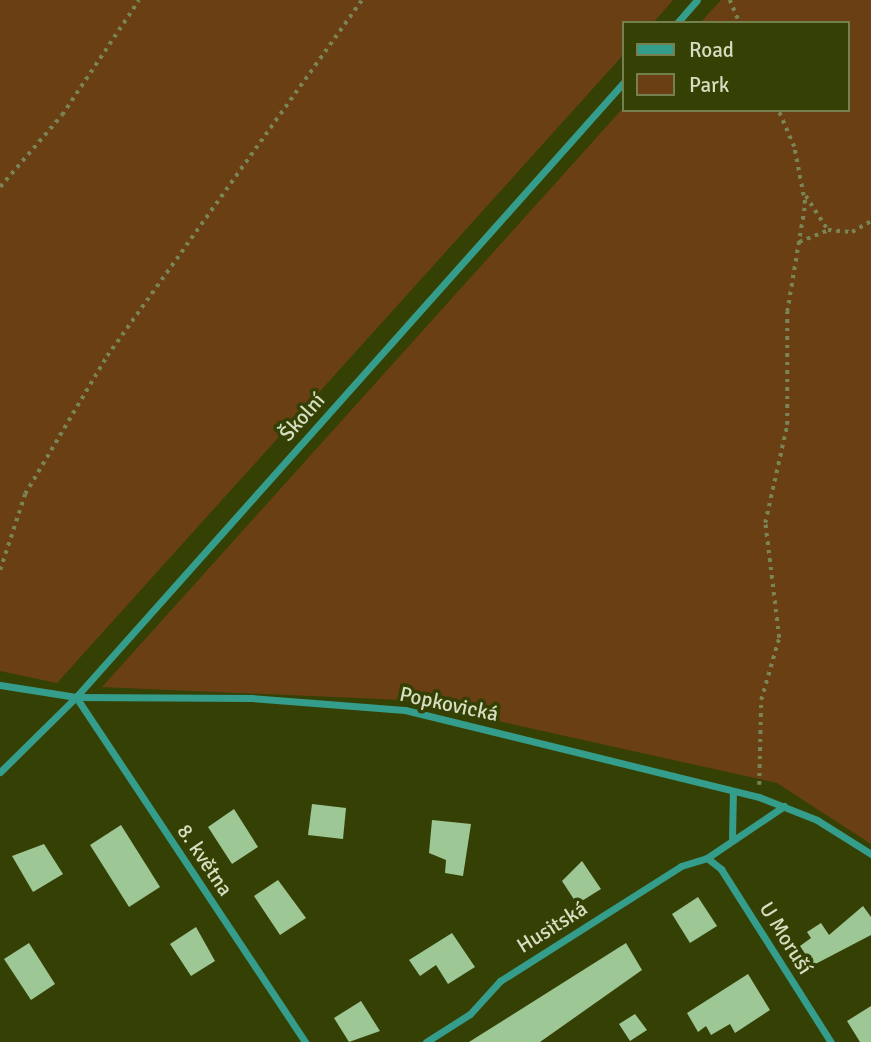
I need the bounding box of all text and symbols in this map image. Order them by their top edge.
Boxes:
legend [622,21,850,112]
text: Road [689,37,734,63]
text: Park [689,72,729,98]
street label: Školní [274,388,330,446]
street label: Popkovická [397,681,501,727]
street label: 8. května [172,819,238,901]
street label: Husitská [512,896,592,958]
street label: U Moruší [754,897,818,979]

